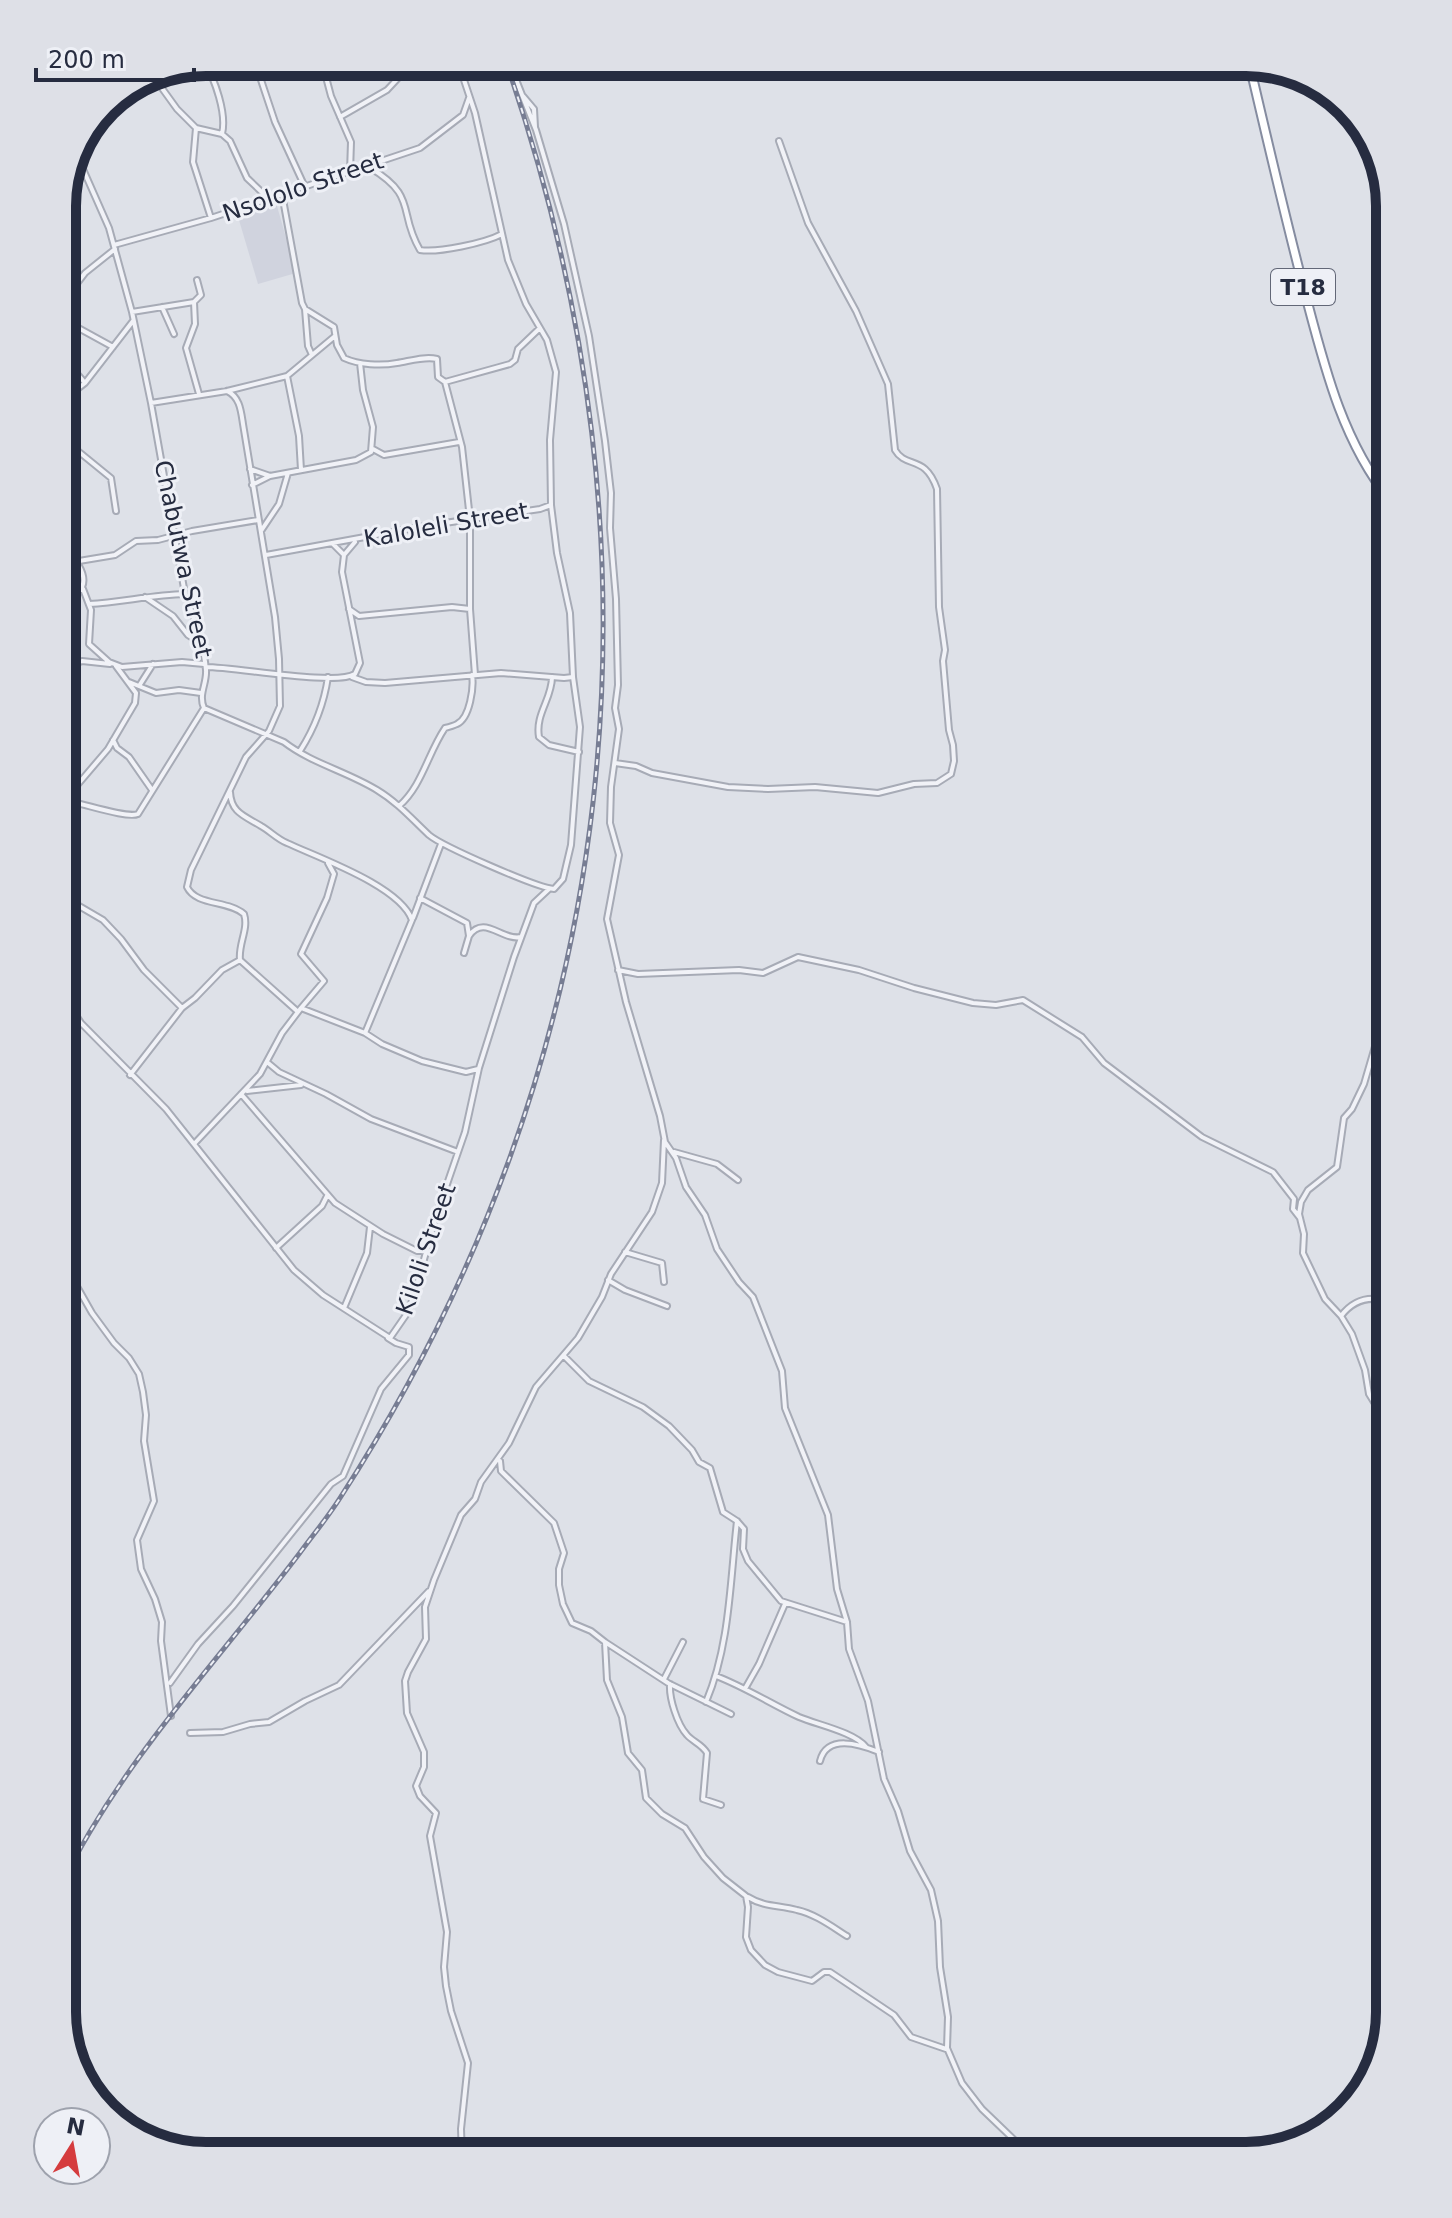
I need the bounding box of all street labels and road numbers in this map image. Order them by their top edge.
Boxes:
street label: Nsololo Street [219,146,387,228]
road number: T18 [1271,269,1335,305]
street label: Chabutwa Street [148,458,218,660]
street label: Kaloleli Street [361,497,531,553]
street label: Kiloli Street [390,1179,462,1319]

